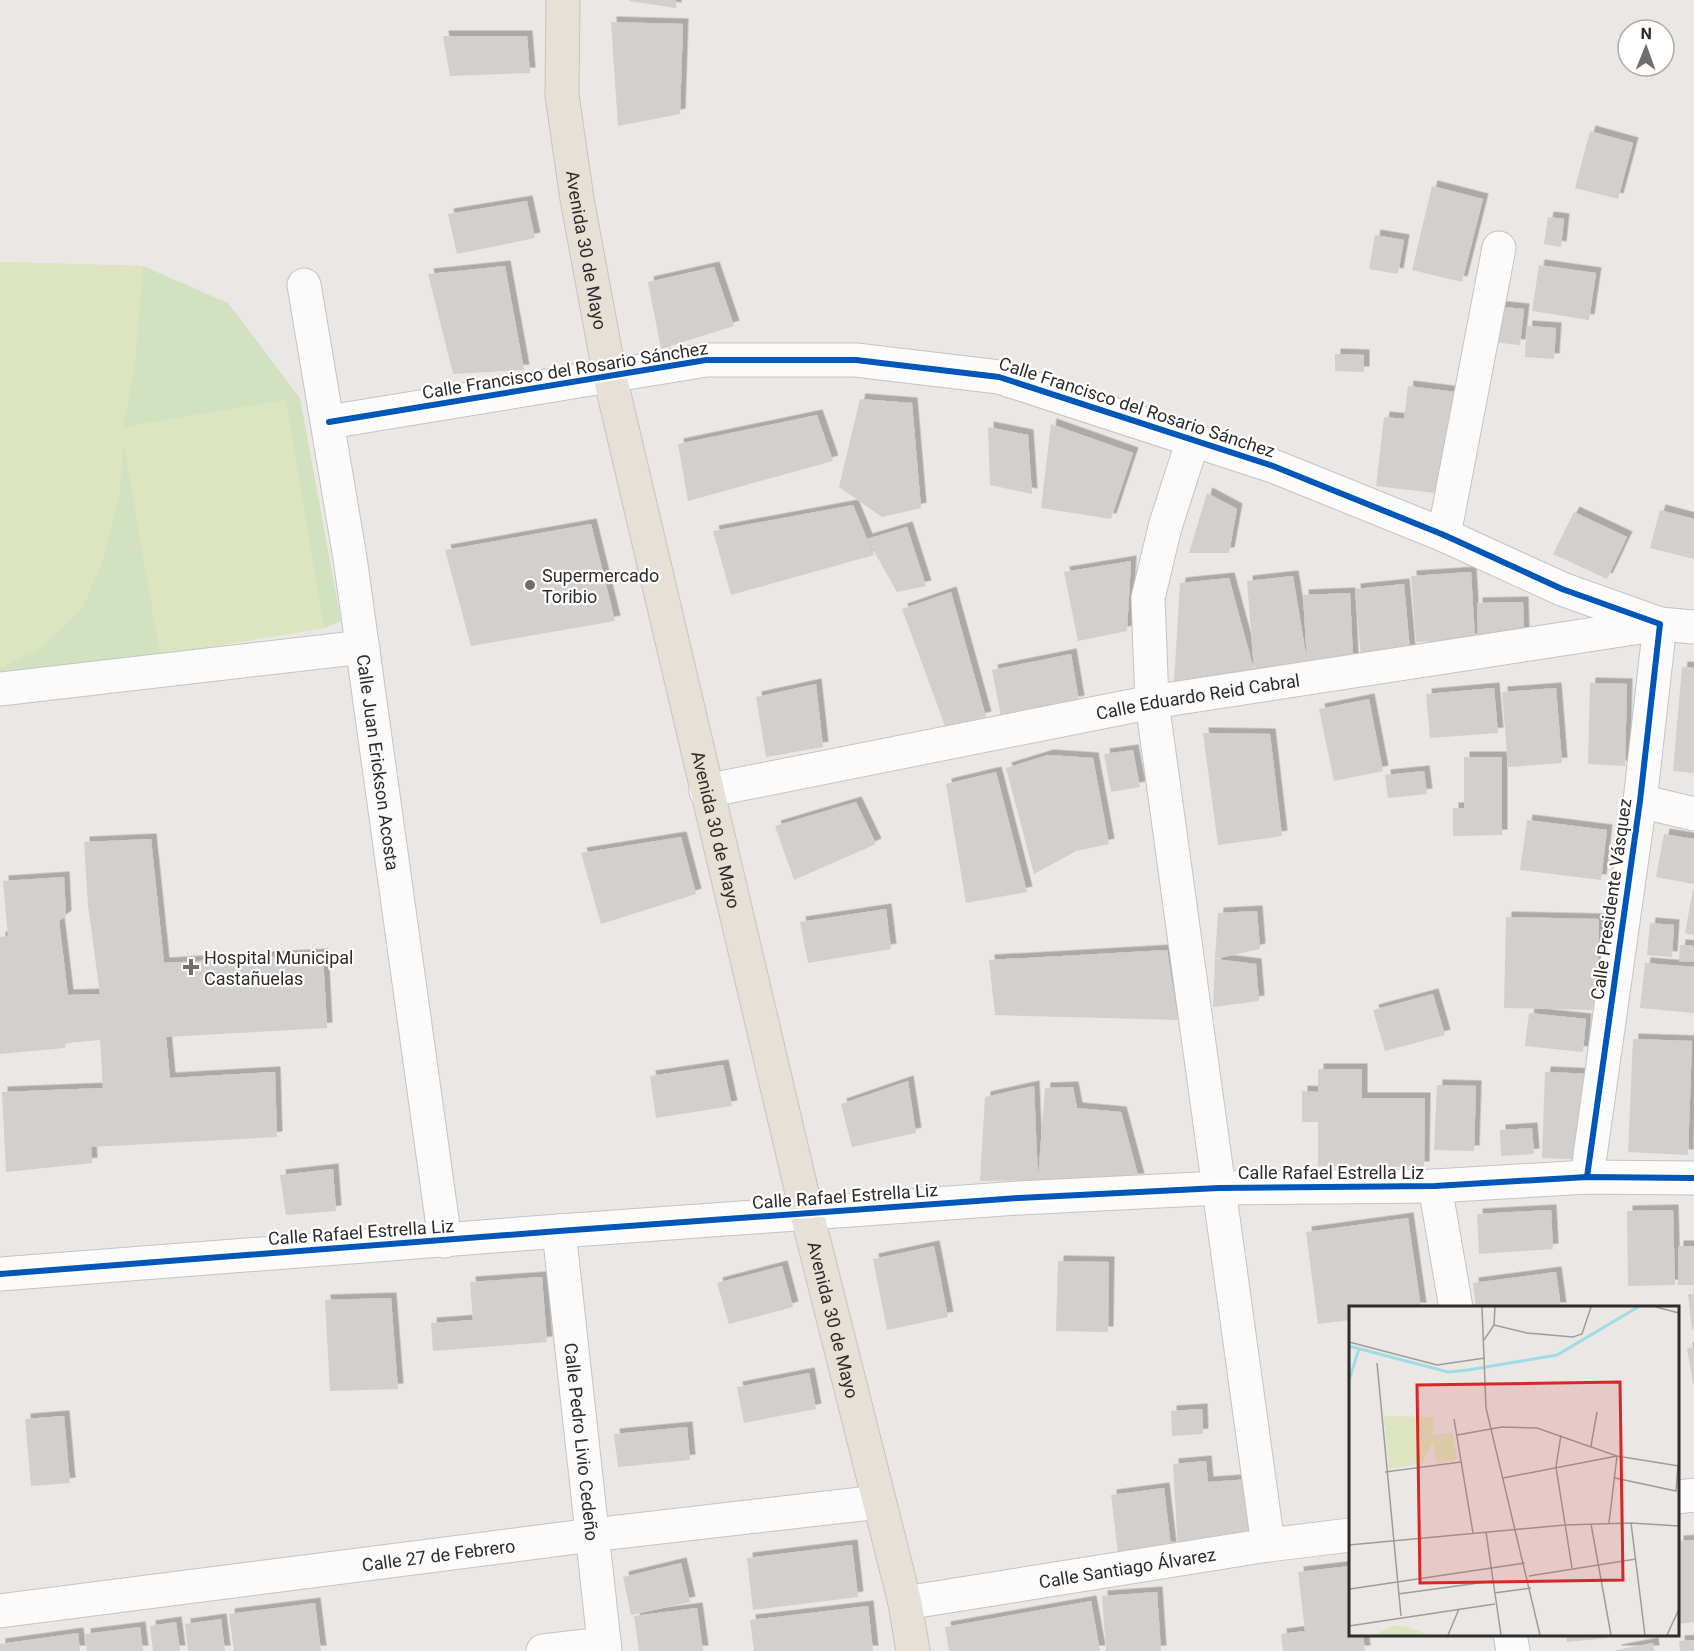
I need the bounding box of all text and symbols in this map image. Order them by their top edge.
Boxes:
north arrow [1616,18,1676,78]
text: N [1640,24,1652,43]
street label: Avenida 30 de Mayo [563,169,611,331]
street label: Calle Francisco del Rosario Sánchez [421,337,709,403]
street label: Calle Francisco del Rosario Sánchez [996,352,1278,462]
place label: Supermercado Toribio [542,565,659,607]
marker: Supermercado Toribio [523,578,537,592]
street label: Calle Juan Erickson Acosta [353,653,404,872]
street label: Calle Eduardo Reid Cabral [1094,669,1301,723]
street label: Avenida 30 de Mayo [688,749,745,910]
street label: Calle Presidente Vásquez [1586,797,1636,1001]
place label: Hospital Municipal Castañuelas [204,947,353,989]
marker: Hospital Municipal Castañuelas [182,958,200,976]
street label: Calle Rafael Estrella Liz [1238,1162,1424,1183]
street label: Calle Rafael Estrella Liz [751,1179,939,1213]
street label: Calle Rafael Estrella Liz [267,1215,455,1249]
street label: Avenida 30 de Mayo [804,1239,864,1400]
inset map [1349,1306,1679,1636]
street label: Calle Pedro Livio Cedeño [561,1342,603,1542]
street label: Calle 27 de Febrero [361,1534,516,1575]
street label: Calle Santiago Álvarez [1037,1543,1217,1592]

